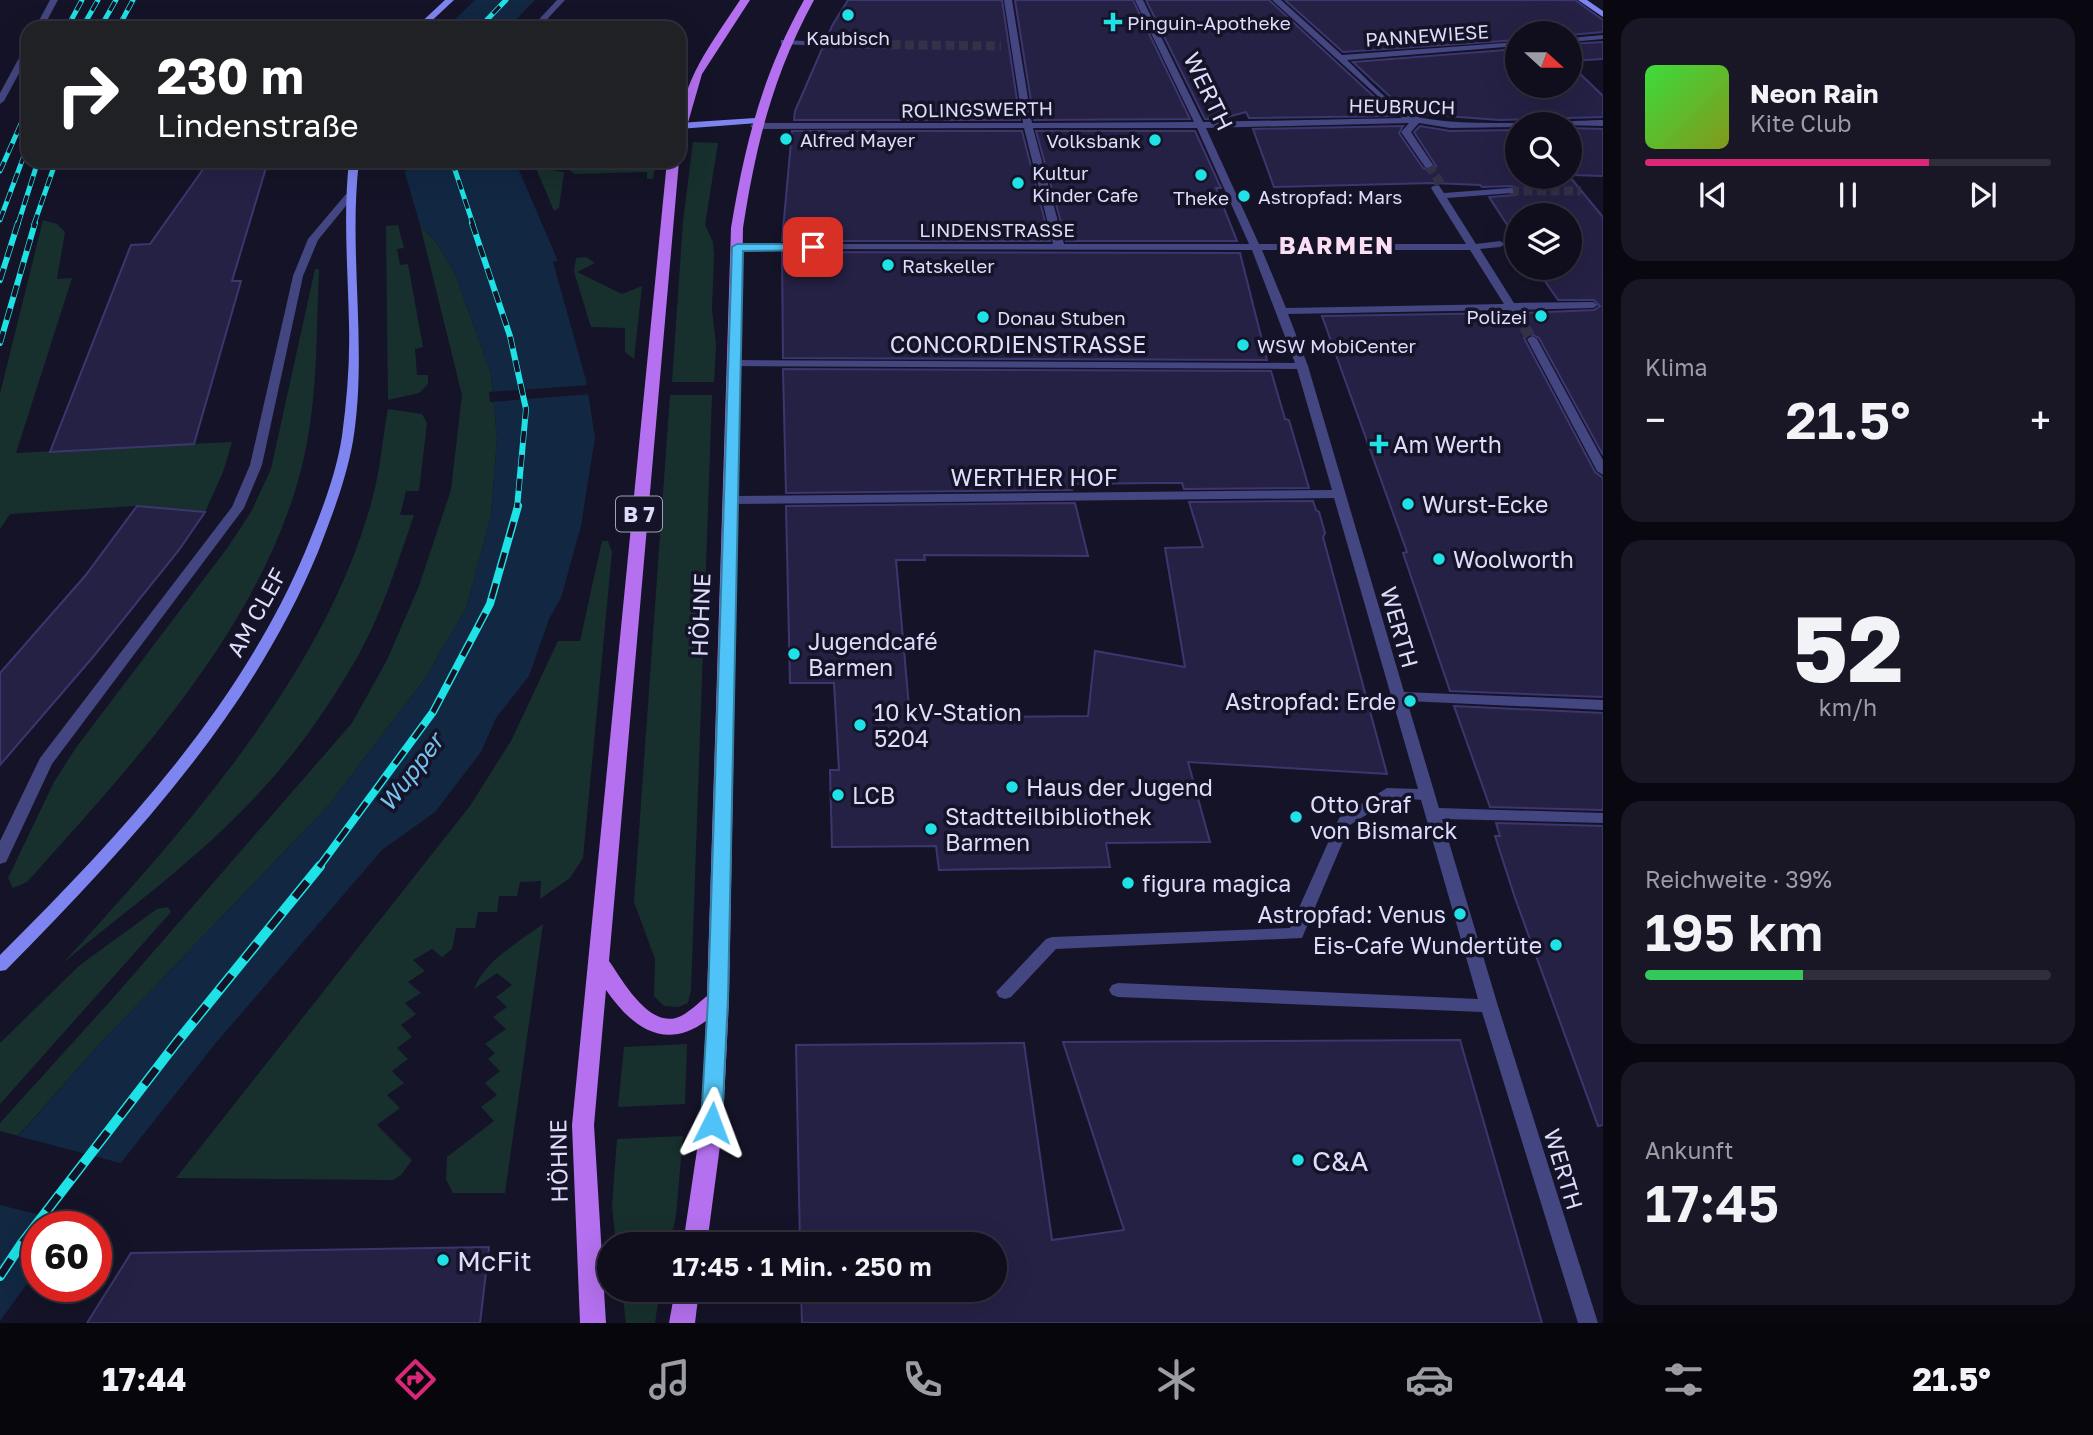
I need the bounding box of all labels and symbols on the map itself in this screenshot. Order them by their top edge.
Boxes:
marker: Kaubisch [840,7,856,23]
place label: Pinguin-Apotheke [1127,11,1291,34]
marker: Pinguin-Apotheke [1105,14,1121,30]
street label: PANNEWIESE [1365,19,1489,51]
north arrow [1505,21,1582,98]
place label: Kaubisch [806,26,890,49]
street label: WERTH [1178,47,1240,135]
street label: HEUBRUCH [1349,94,1455,118]
street label: ROLINGSWERTH [901,96,1053,122]
place label: Alfred Mayer [800,128,916,151]
place label: Volksbank [1046,129,1141,152]
marker: Alfred Mayer [778,131,794,147]
marker: Volksbank [1147,132,1163,148]
place label: Kultur Kinder Cafe [1032,161,1138,206]
marker: Theke [1193,167,1209,183]
marker: Kultur Kinder Cafe [1010,175,1026,191]
place label: Astropfad: Mars [1258,185,1402,208]
place label: Theke [1173,186,1229,209]
marker: Astropfad: Mars [1236,188,1252,204]
pin [783,217,843,277]
street label: LINDENSTRASSE [919,218,1075,241]
district label: BARMEN [1279,230,1395,259]
place label: Ratskeller [902,254,995,277]
marker: Ratskeller [880,257,896,273]
place label: Polizei [1466,305,1527,328]
place label: Donau Stuben [997,306,1126,329]
marker: Polizei [1533,308,1549,324]
marker: Donau Stuben [975,309,991,325]
street label: CONCORDIENSTRASSE [890,330,1146,358]
place label: WSW MobiCenter [1257,334,1417,357]
marker: WSW MobiCenter [1235,337,1251,353]
place label: Am Werth [1393,430,1502,458]
marker: Am Werth [1371,436,1387,452]
street label: WERTHER HOF [951,463,1117,491]
place label: Wurst-Ecke [1422,490,1548,518]
road number: B 7 [616,496,662,532]
marker: Wurst-Ecke [1400,496,1416,512]
place label: Woolworth [1453,545,1574,573]
marker: Woolworth [1431,551,1447,567]
street label: AM CLEF [220,563,292,661]
street label: HÖHNE [685,573,715,657]
street label: WERTH [1375,583,1425,671]
place label: Jugendcafé Barmen [808,627,938,681]
marker: Jugendcafé Barmen [786,646,802,662]
place label: Astropfad: Erde [1225,687,1396,715]
marker: Astropfad: Erde [1402,693,1418,709]
place label: 10 kV-Station 5204 [874,698,1022,752]
marker: 10 kV-Station 5204 [852,717,868,733]
water label: Wupper [371,724,451,817]
place label: Haus der Jugend [1026,773,1213,801]
marker: Haus der Jugend [1004,779,1020,795]
place label: LCB [852,781,895,809]
marker: LCB [830,787,846,803]
place label: Otto Graf von Bismarck [1310,790,1458,844]
place label: Stadtteilbibliothek Barmen [945,802,1152,856]
marker: Otto Graf von Bismarck [1288,809,1304,825]
marker: Stadtteilbibliothek Barmen [923,821,939,837]
place label: figura magica [1142,869,1291,897]
marker: figura magica [1120,875,1136,891]
place label: Astropfad: Venus [1258,900,1446,928]
marker: Astropfad: Venus [1452,906,1468,922]
place label: Eis-Cafe Wundertüte [1313,931,1542,959]
marker: Eis-Cafe Wundertüte [1548,937,1564,953]
position arrow [675,1086,749,1160]
street label: HÖHNE [543,1119,573,1203]
street label: WERTH [1538,1125,1590,1213]
place label: C&A [1312,1144,1369,1177]
marker: C&A [1290,1152,1306,1168]
speed limit sign: 60 [21,1211,112,1302]
place label: McFit [457,1244,532,1277]
marker: McFit [435,1252,451,1268]

